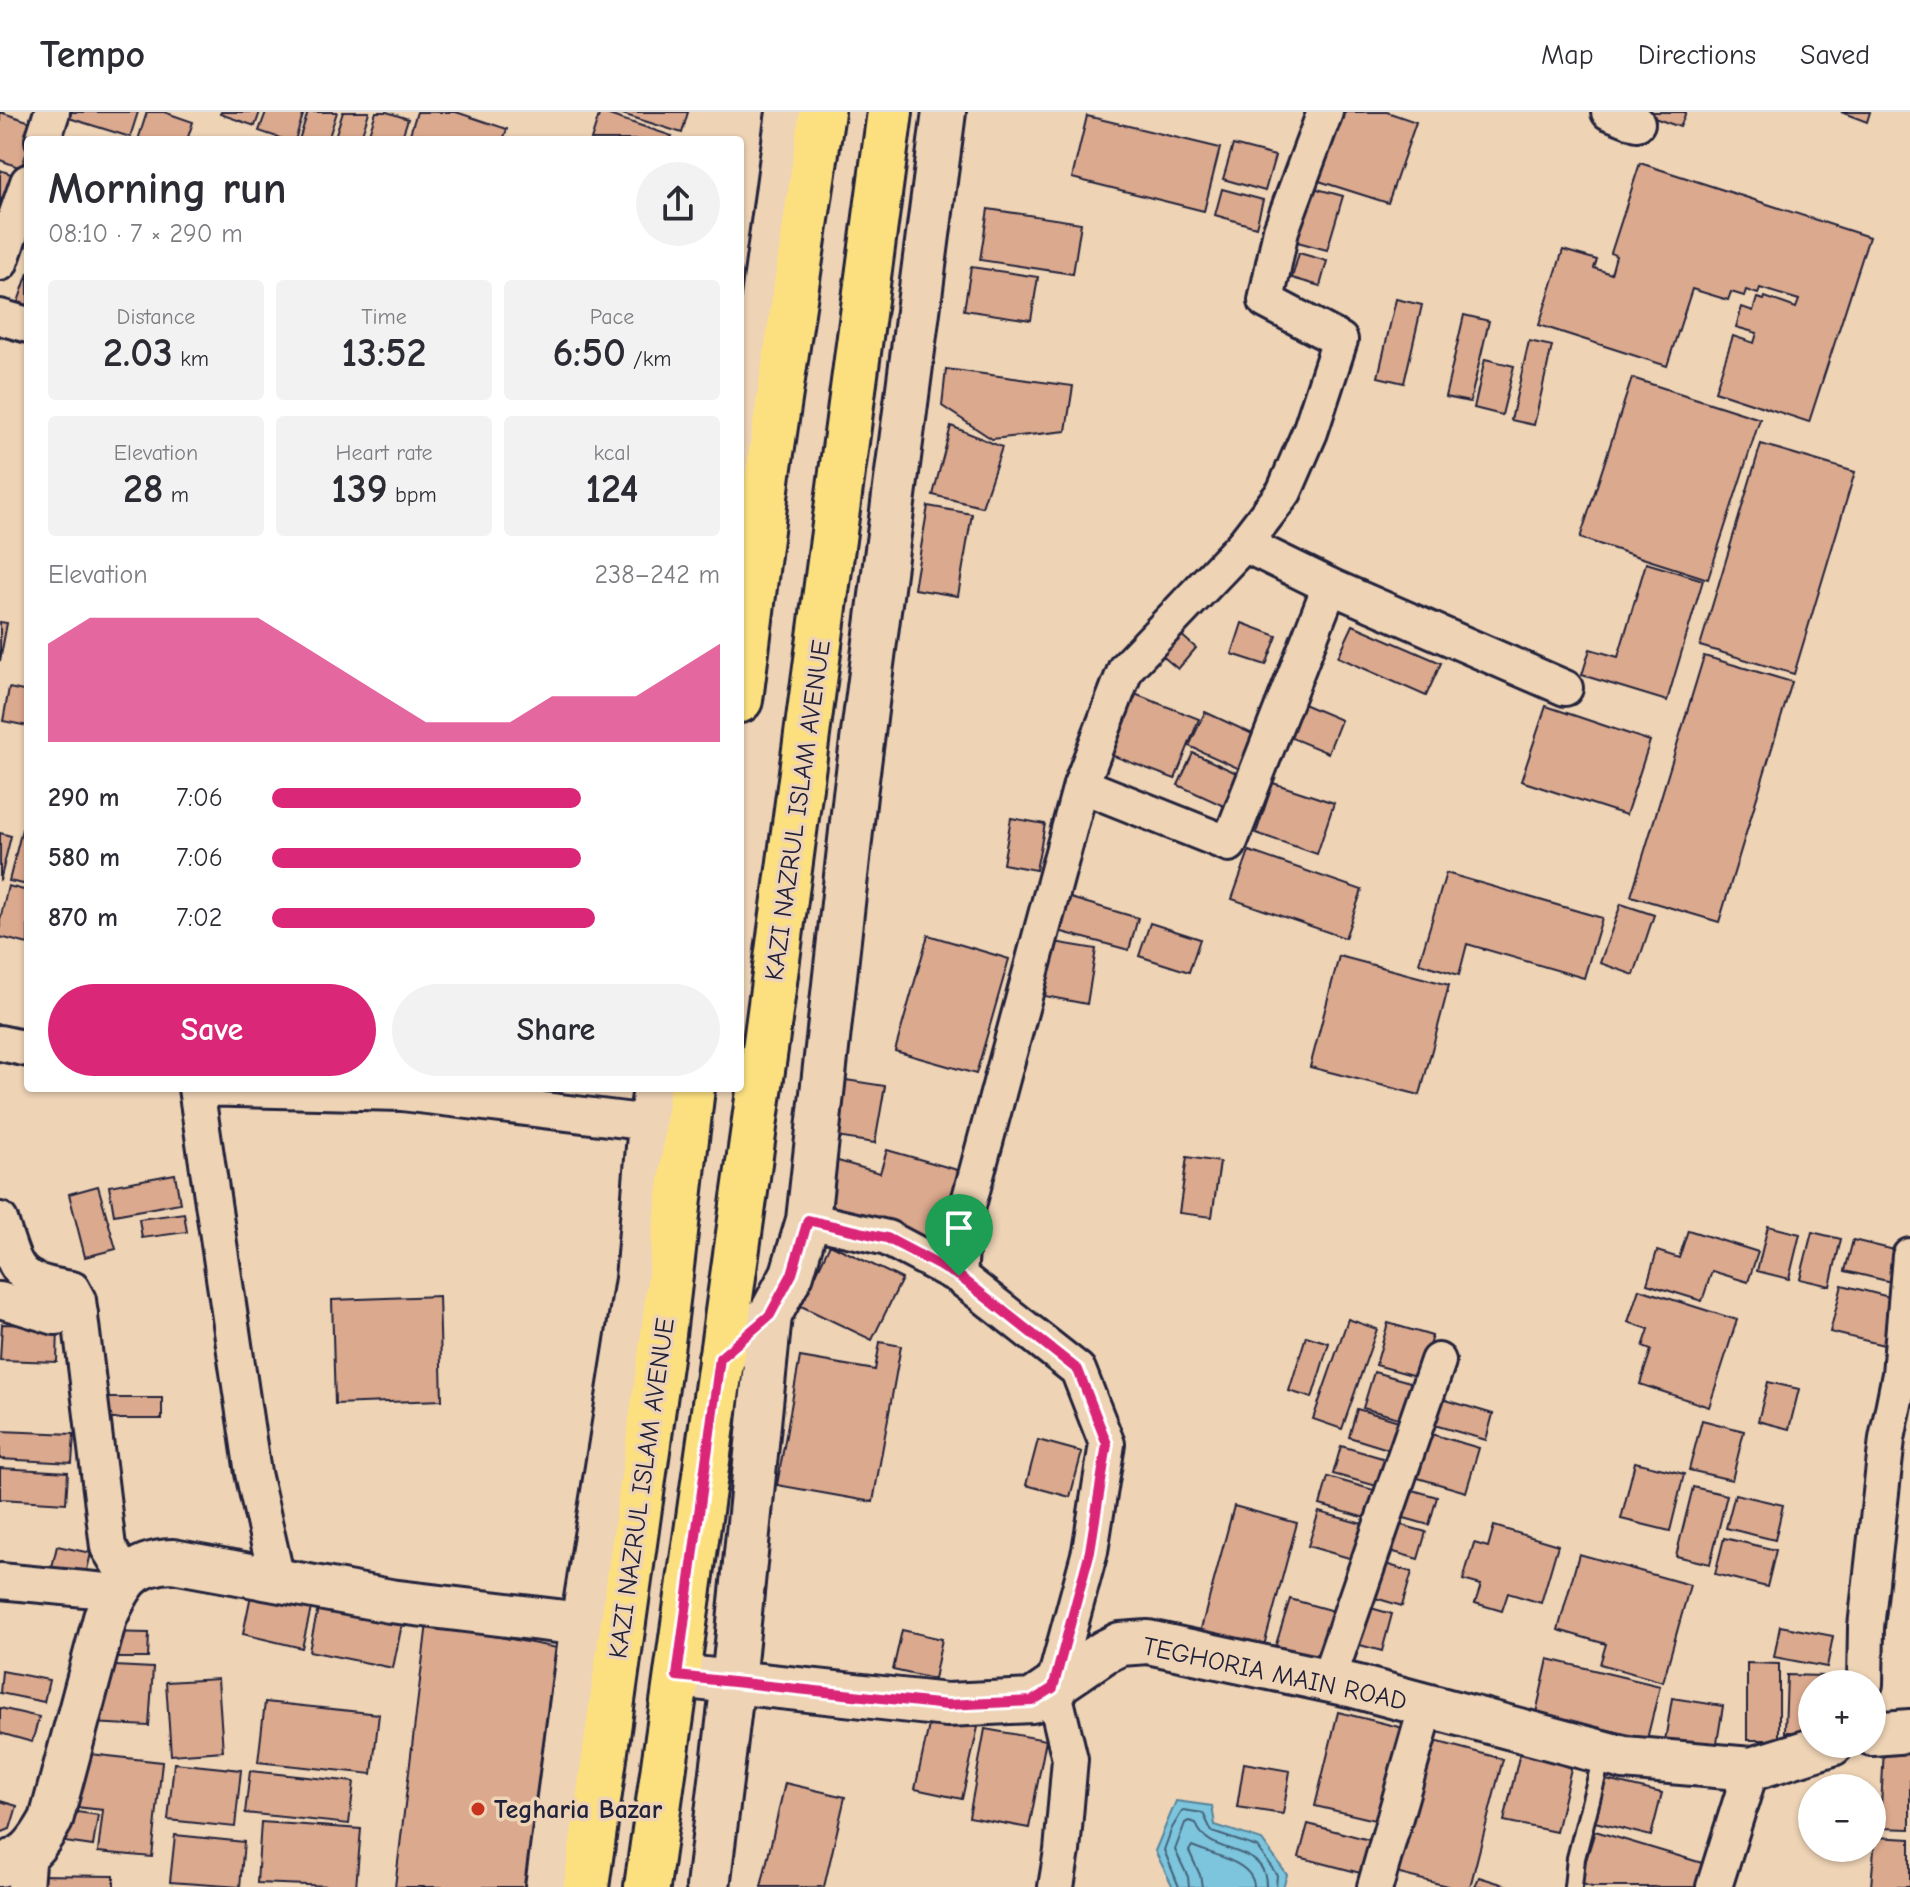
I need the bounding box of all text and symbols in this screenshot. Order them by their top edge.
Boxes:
text: Tempo [40,33,145,77]
text: Map [1541,39,1594,71]
text: Directions [1638,39,1756,71]
text: Saved [1800,39,1870,71]
button: share [636,162,720,246]
text: Morning run [48,163,287,214]
text: 08:10 · 7 × 290 m [48,219,243,249]
text: Distance [117,304,195,330]
text: Time [361,304,407,330]
text: Pace [590,304,634,330]
text: 2.03 [103,330,173,376]
text: 13:52 [342,330,426,376]
text: 6:50 [552,330,626,376]
text: km [173,346,209,372]
text: /km [626,346,672,372]
text: Elevation [114,440,198,466]
text: Heart rate [336,440,433,466]
text: kcal [594,440,630,466]
text: 28 [123,466,163,512]
text: 139 [331,466,388,512]
text: 124 [585,466,639,512]
text: m [163,482,189,508]
text: bpm [388,482,437,508]
text: Elevation [48,560,148,590]
text: 238–242 m [594,560,720,590]
street label: KAZI NAZRUL ISLAM AVENUE [759,638,837,982]
text: 290 m [48,783,119,813]
text: 7:06 [176,783,223,813]
text: 580 m [48,843,120,873]
text: 7:06 [176,843,223,873]
text: 870 m [48,903,118,933]
text: 7:02 [176,903,222,933]
button: Save [48,984,376,1076]
button: Share [392,984,720,1076]
pin [925,1194,993,1276]
icon: arrive [937,1206,981,1250]
street label: KAZI NAZRUL ISLAM AVENUE [603,1316,681,1660]
street label: TEGHORIA MAIN ROAD [1140,1631,1410,1717]
map controls [1798,1670,1886,1862]
button: + [1798,1670,1886,1758]
button: − [1798,1774,1886,1862]
place label: Tegharia Bazar [494,1795,663,1825]
marker: Tegharia Bazar [469,1800,487,1818]

